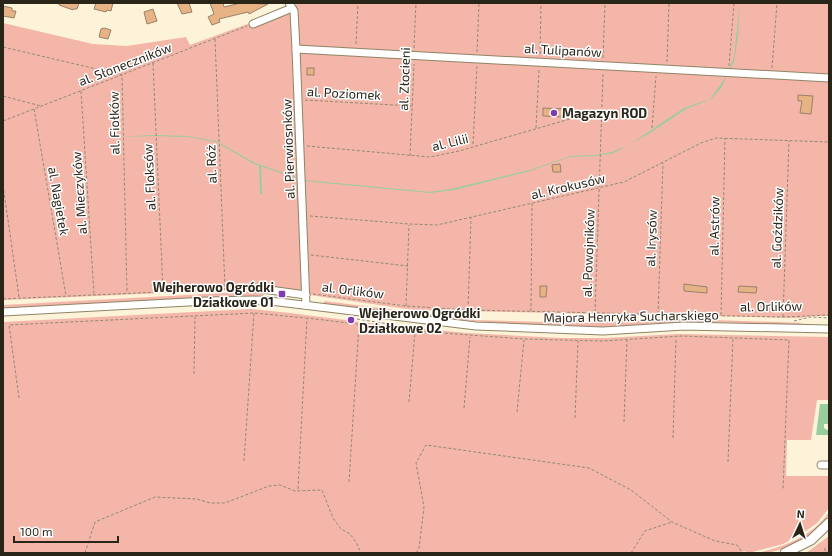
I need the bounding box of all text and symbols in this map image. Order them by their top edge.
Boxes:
street label: al. Słoneczników [76,39,174,89]
street label: al. Tulipanów [524,40,603,60]
street label: al. Złocieni [395,47,413,111]
street label: al. Poziomek [307,83,382,103]
street label: al. Fiołków [105,91,123,155]
street label: al. Pierwiosnków [278,99,298,199]
place label: Magazyn ROD [562,105,647,121]
marker: Magazyn ROD [549,108,559,118]
street label: al. Lilii [430,130,470,154]
street label: al. Floksów [139,143,159,211]
street label: al. Róż [202,144,220,184]
street label: al. Mieczyków [68,151,90,235]
street label: al. Nagietek [45,166,73,237]
street label: al. Krokusów [529,170,607,202]
street label: al. Goździków [768,187,786,269]
street label: al. Astrów [705,196,723,256]
street label: al. Powojników [578,208,598,297]
street label: al. Irysów [642,209,660,267]
street label: al. Orlików [321,278,385,302]
place label: Wejherowo Ogródki Działkowe 01 [153,279,274,310]
marker: Wejherowo Ogródki Działkowe 01 [277,289,287,299]
street label: al. Orlików [740,297,803,315]
place label: Wejherowo Ogródki Działkowe 02 [359,305,480,336]
street label: Majora Henryka Sucharskiego [543,306,719,326]
marker: Wejherowo Ogródki Działkowe 02 [346,315,356,325]
north arrow [780,504,820,544]
text: N [796,507,805,520]
scale bar [14,518,118,544]
text: 100 m [20,524,52,538]

